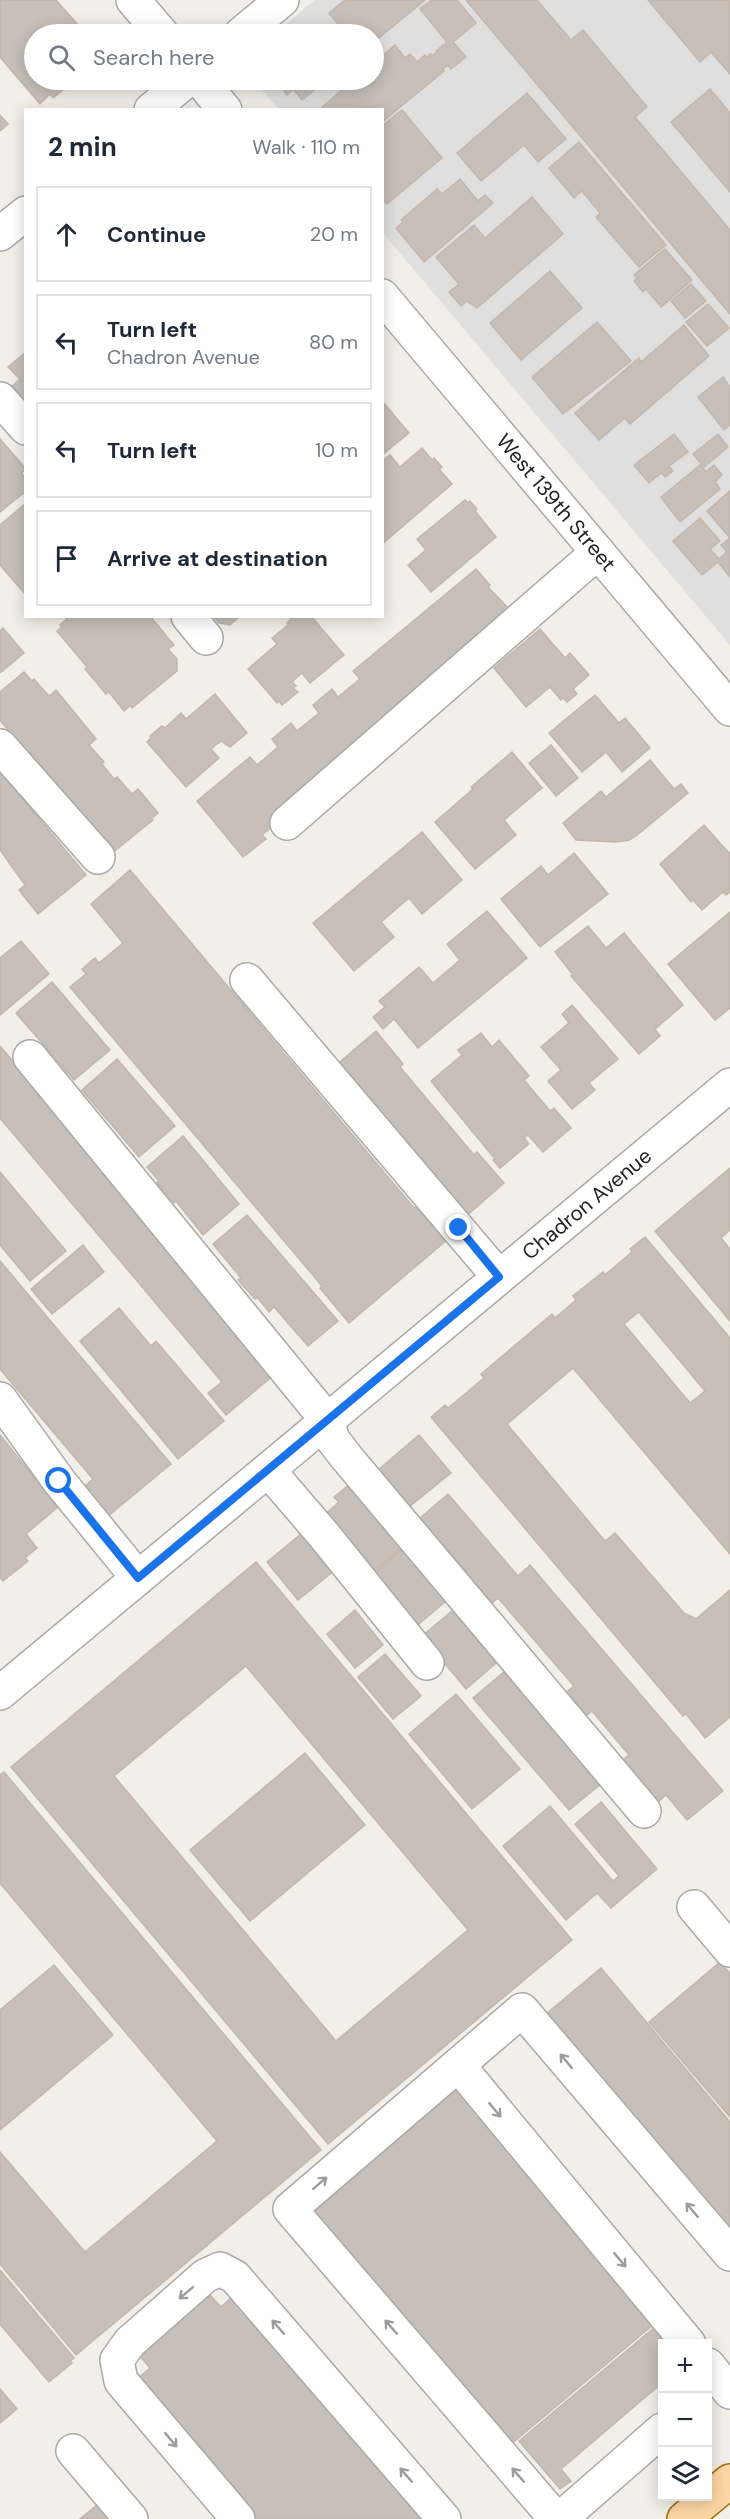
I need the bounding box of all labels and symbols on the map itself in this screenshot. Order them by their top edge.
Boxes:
street label: West 139th Street [490,428,622,577]
street label: Chadron Avenue [516,1142,658,1266]
route end [445,1214,471,1240]
route start [45,1467,71,1493]
one-way arrow [559,2053,572,2069]
one-way arrow [489,2102,502,2118]
one-way arrow [312,2176,327,2190]
one-way arrow [685,2203,699,2218]
one-way arrow [613,2252,627,2267]
one-way arrow [179,2286,194,2300]
one-way arrow [272,2319,285,2335]
one-way arrow [384,2320,398,2335]
one-way arrow [164,2432,178,2447]
one-way arrow [399,2468,413,2483]
one-way arrow [511,2468,525,2483]

